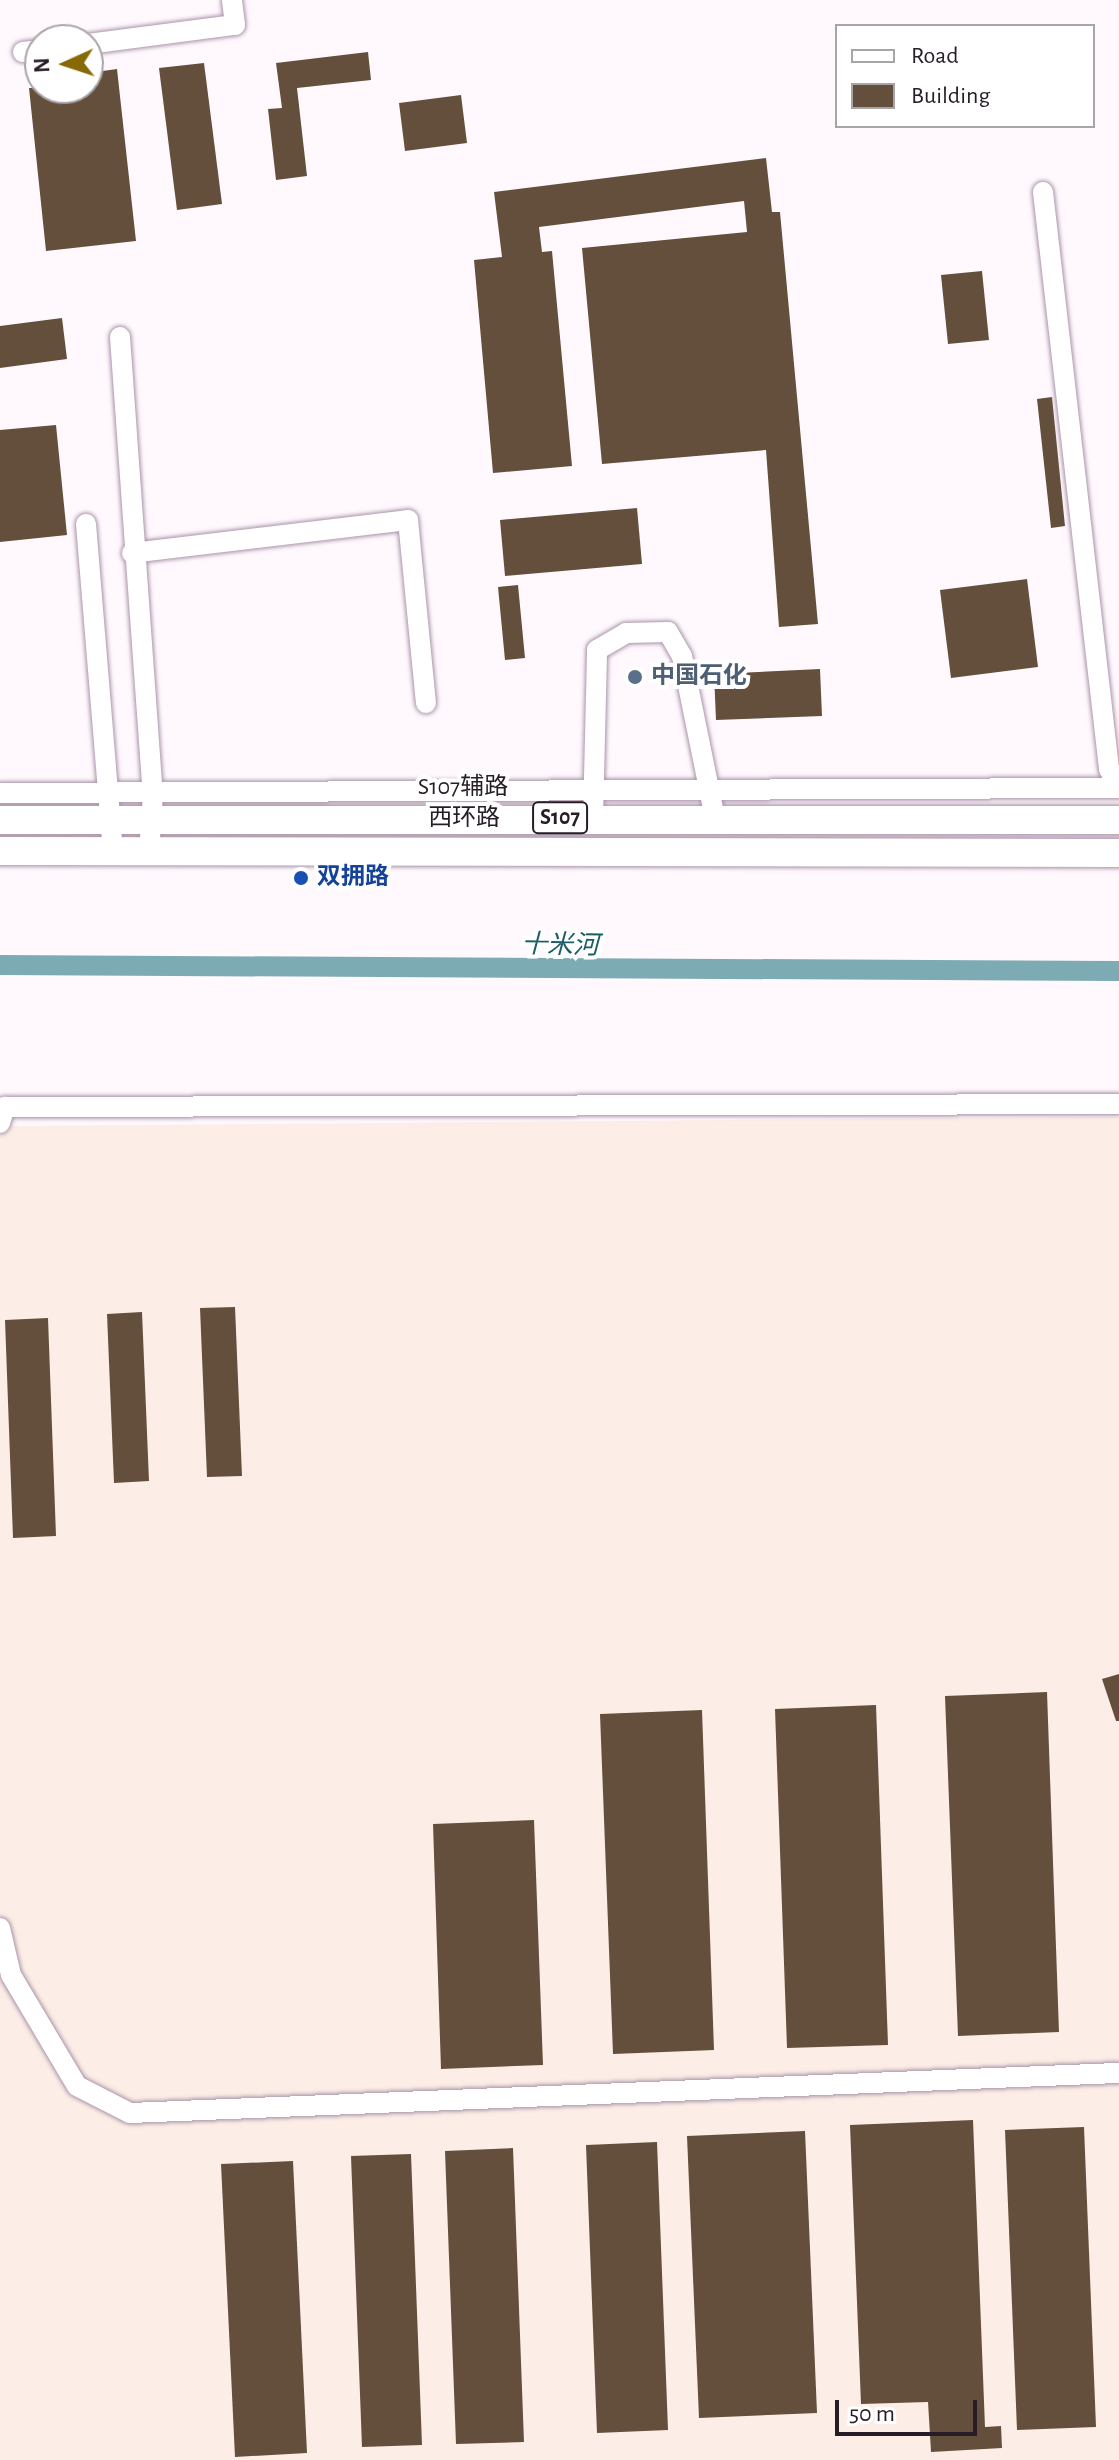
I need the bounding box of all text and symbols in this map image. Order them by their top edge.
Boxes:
north arrow [24,24,104,104]
legend [835,24,1095,128]
text: Road [911,44,959,68]
text: N [31,57,53,73]
text: Building [911,84,990,108]
place label: 中国石化 [651,663,747,691]
marker: 中国石化 [626,668,644,686]
street label: S107辅路 [418,774,508,802]
road number: S107 [532,800,588,836]
street label: 西环路 [428,805,500,833]
place label: 双拥路 [317,864,389,892]
marker: 双拥路 [292,869,310,887]
water label: 十米河 [521,930,599,962]
scale bar [839,2384,981,2434]
text: 50 m [849,2402,895,2426]

